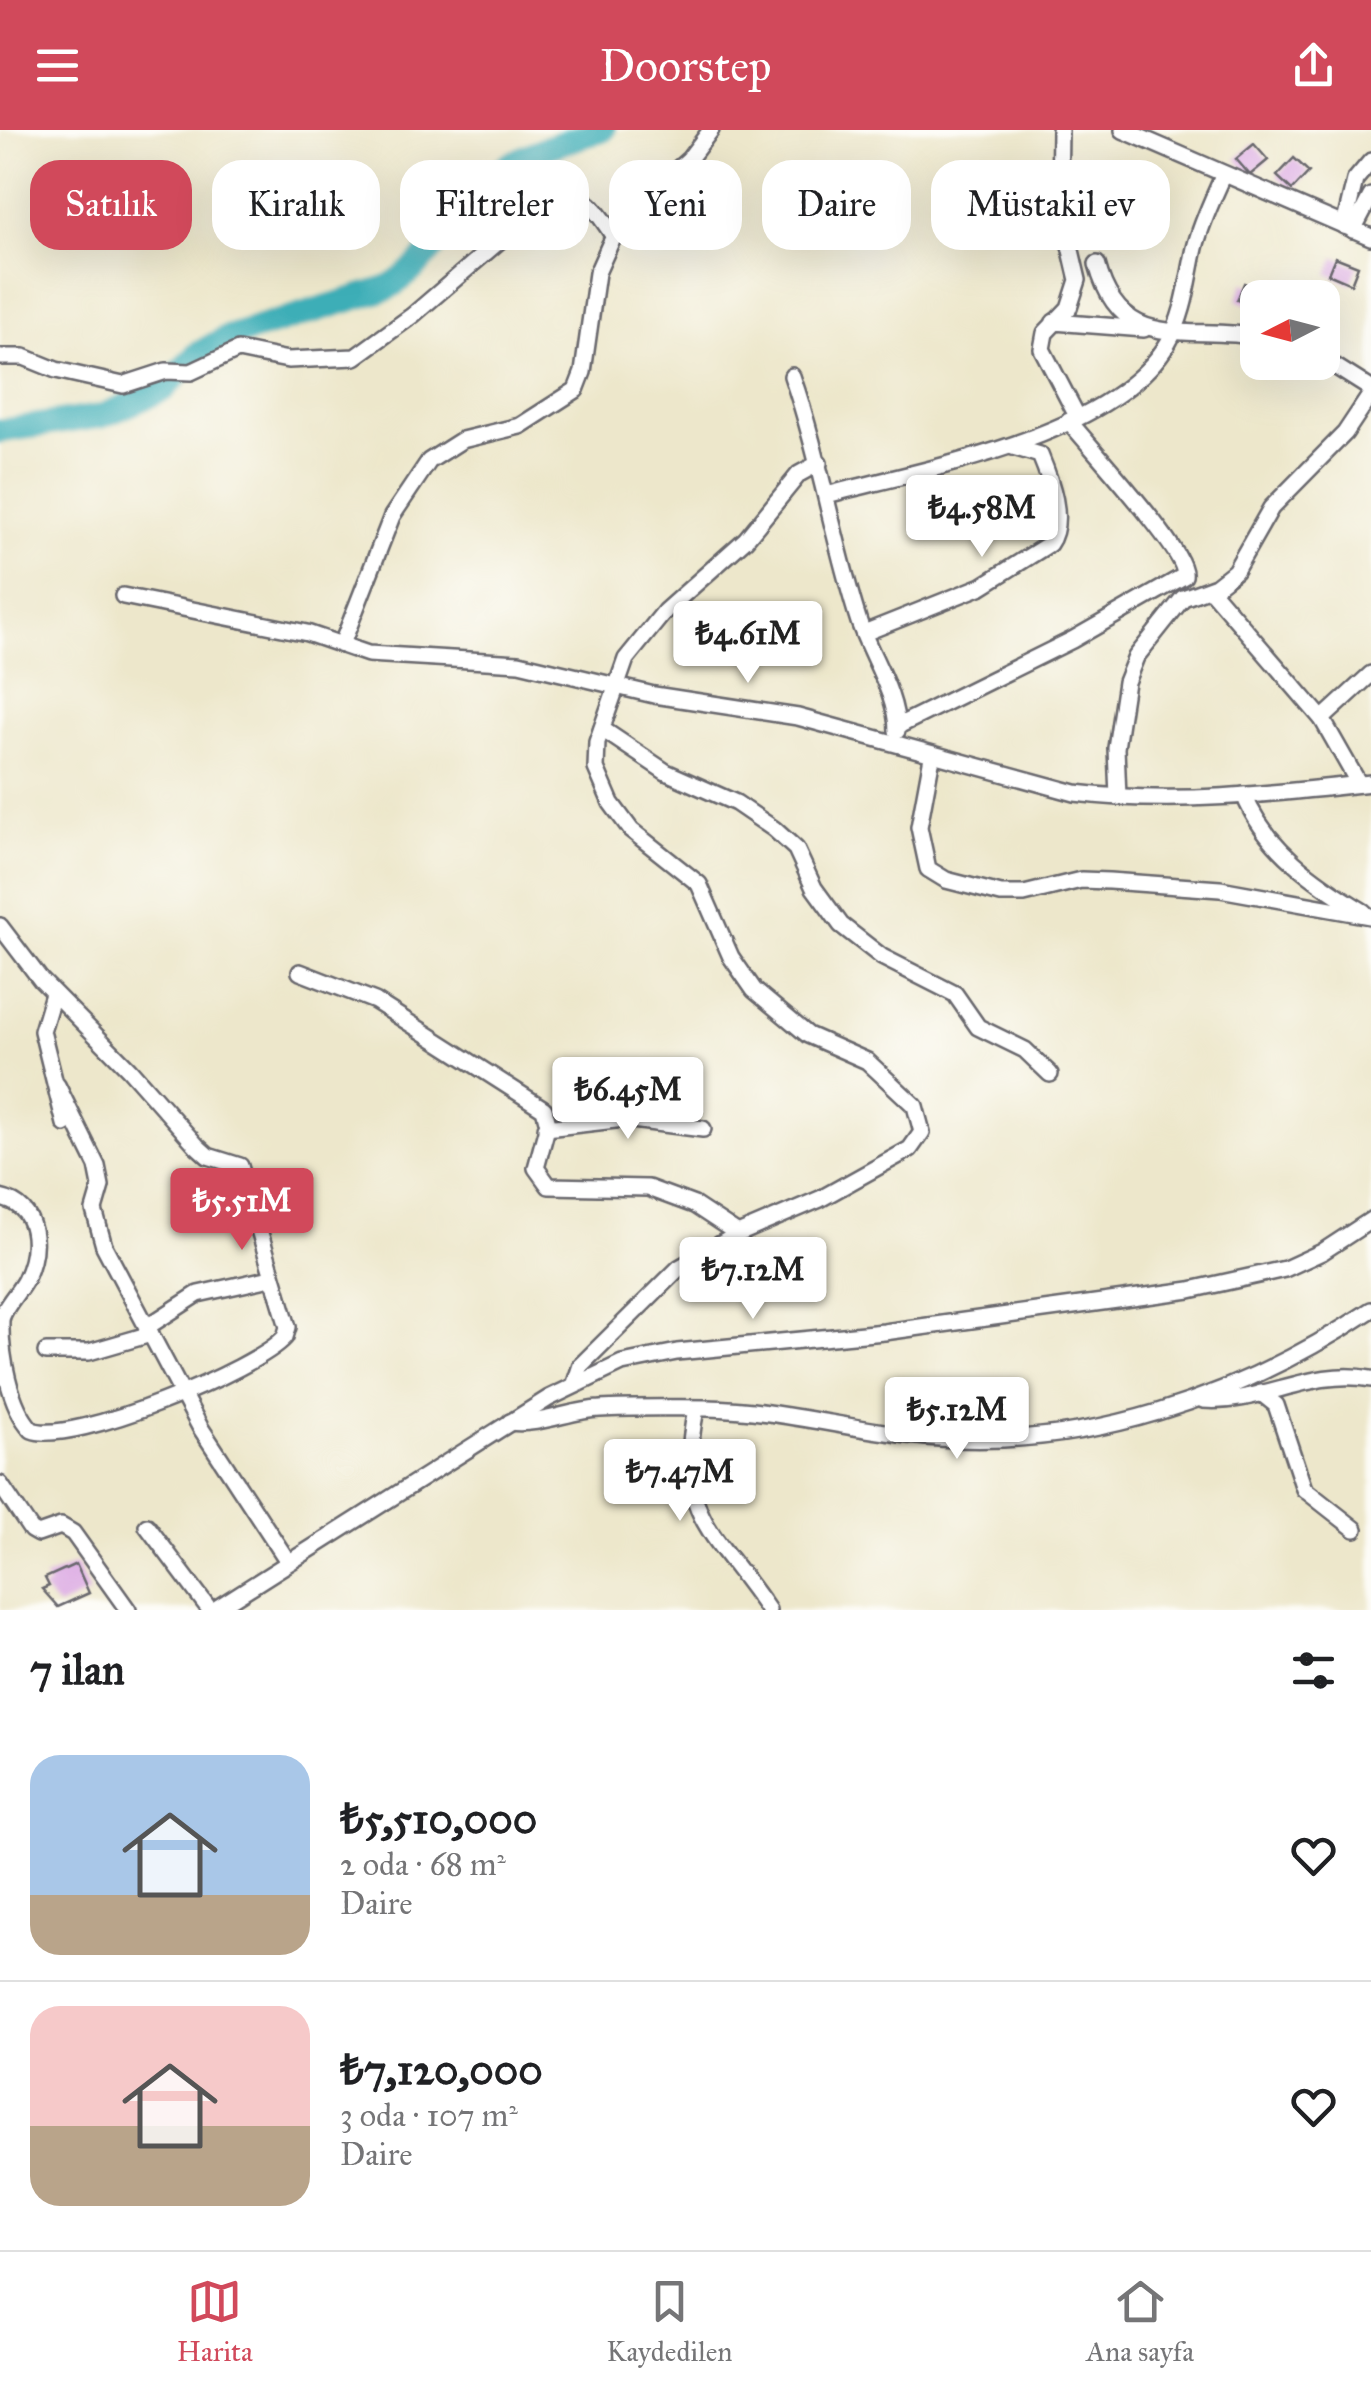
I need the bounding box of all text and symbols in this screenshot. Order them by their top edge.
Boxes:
icon: menu [30,38,85,93]
text: Doorstep [600,38,771,93]
icon: share [1286,38,1341,93]
chip: Satılık [30,160,192,250]
chip: Kiralık [212,160,380,250]
chip: Filtreler [400,160,589,250]
chip: Yeni [609,160,742,250]
chip: Daire [762,160,911,250]
chip: Müstakil ev [931,160,1170,250]
north arrow [1240,280,1340,380]
map controls [1240,280,1340,380]
pin: ₺4.58M [901,475,1063,560]
text: ₺4.58M [928,488,1036,527]
pin: ₺4.61M [667,601,829,686]
text: ₺4.61M [695,614,801,653]
pin: ₺6.45M [547,1057,709,1142]
text: ₺6.45M [574,1070,682,1109]
pin: ₺5.51M [161,1168,323,1253]
text: ₺5.51M [192,1181,292,1220]
pin: ₺7.12M [672,1237,834,1322]
text: ₺7.12M [701,1250,805,1289]
pin: ₺5.12M [876,1377,1038,1462]
text: ₺5.12M [907,1390,1007,1429]
pin: ₺7.47M [599,1439,761,1524]
text: ₺7.47M [626,1452,734,1491]
icon: filters [1286,1643,1341,1698]
text: 7 ilan [30,1644,125,1696]
text: ₺5,510,000 [340,1793,537,1845]
icon: home [110,1795,230,1915]
icon: heart [1286,1828,1341,1883]
text: 2 oda · 68 m² [340,1845,506,1884]
text: Daire [340,1884,413,1923]
text: ₺7,120,000 [340,2044,543,2096]
icon: home [110,2046,230,2166]
icon: heart [1286,2079,1341,2134]
text: 3 oda · 107 m² [340,2096,518,2135]
text: Daire [340,2135,413,2174]
tab: Harita [177,2274,253,2369]
tab: Kaydedilen [607,2274,733,2369]
tab: Ana sayfa [1086,2274,1194,2369]

